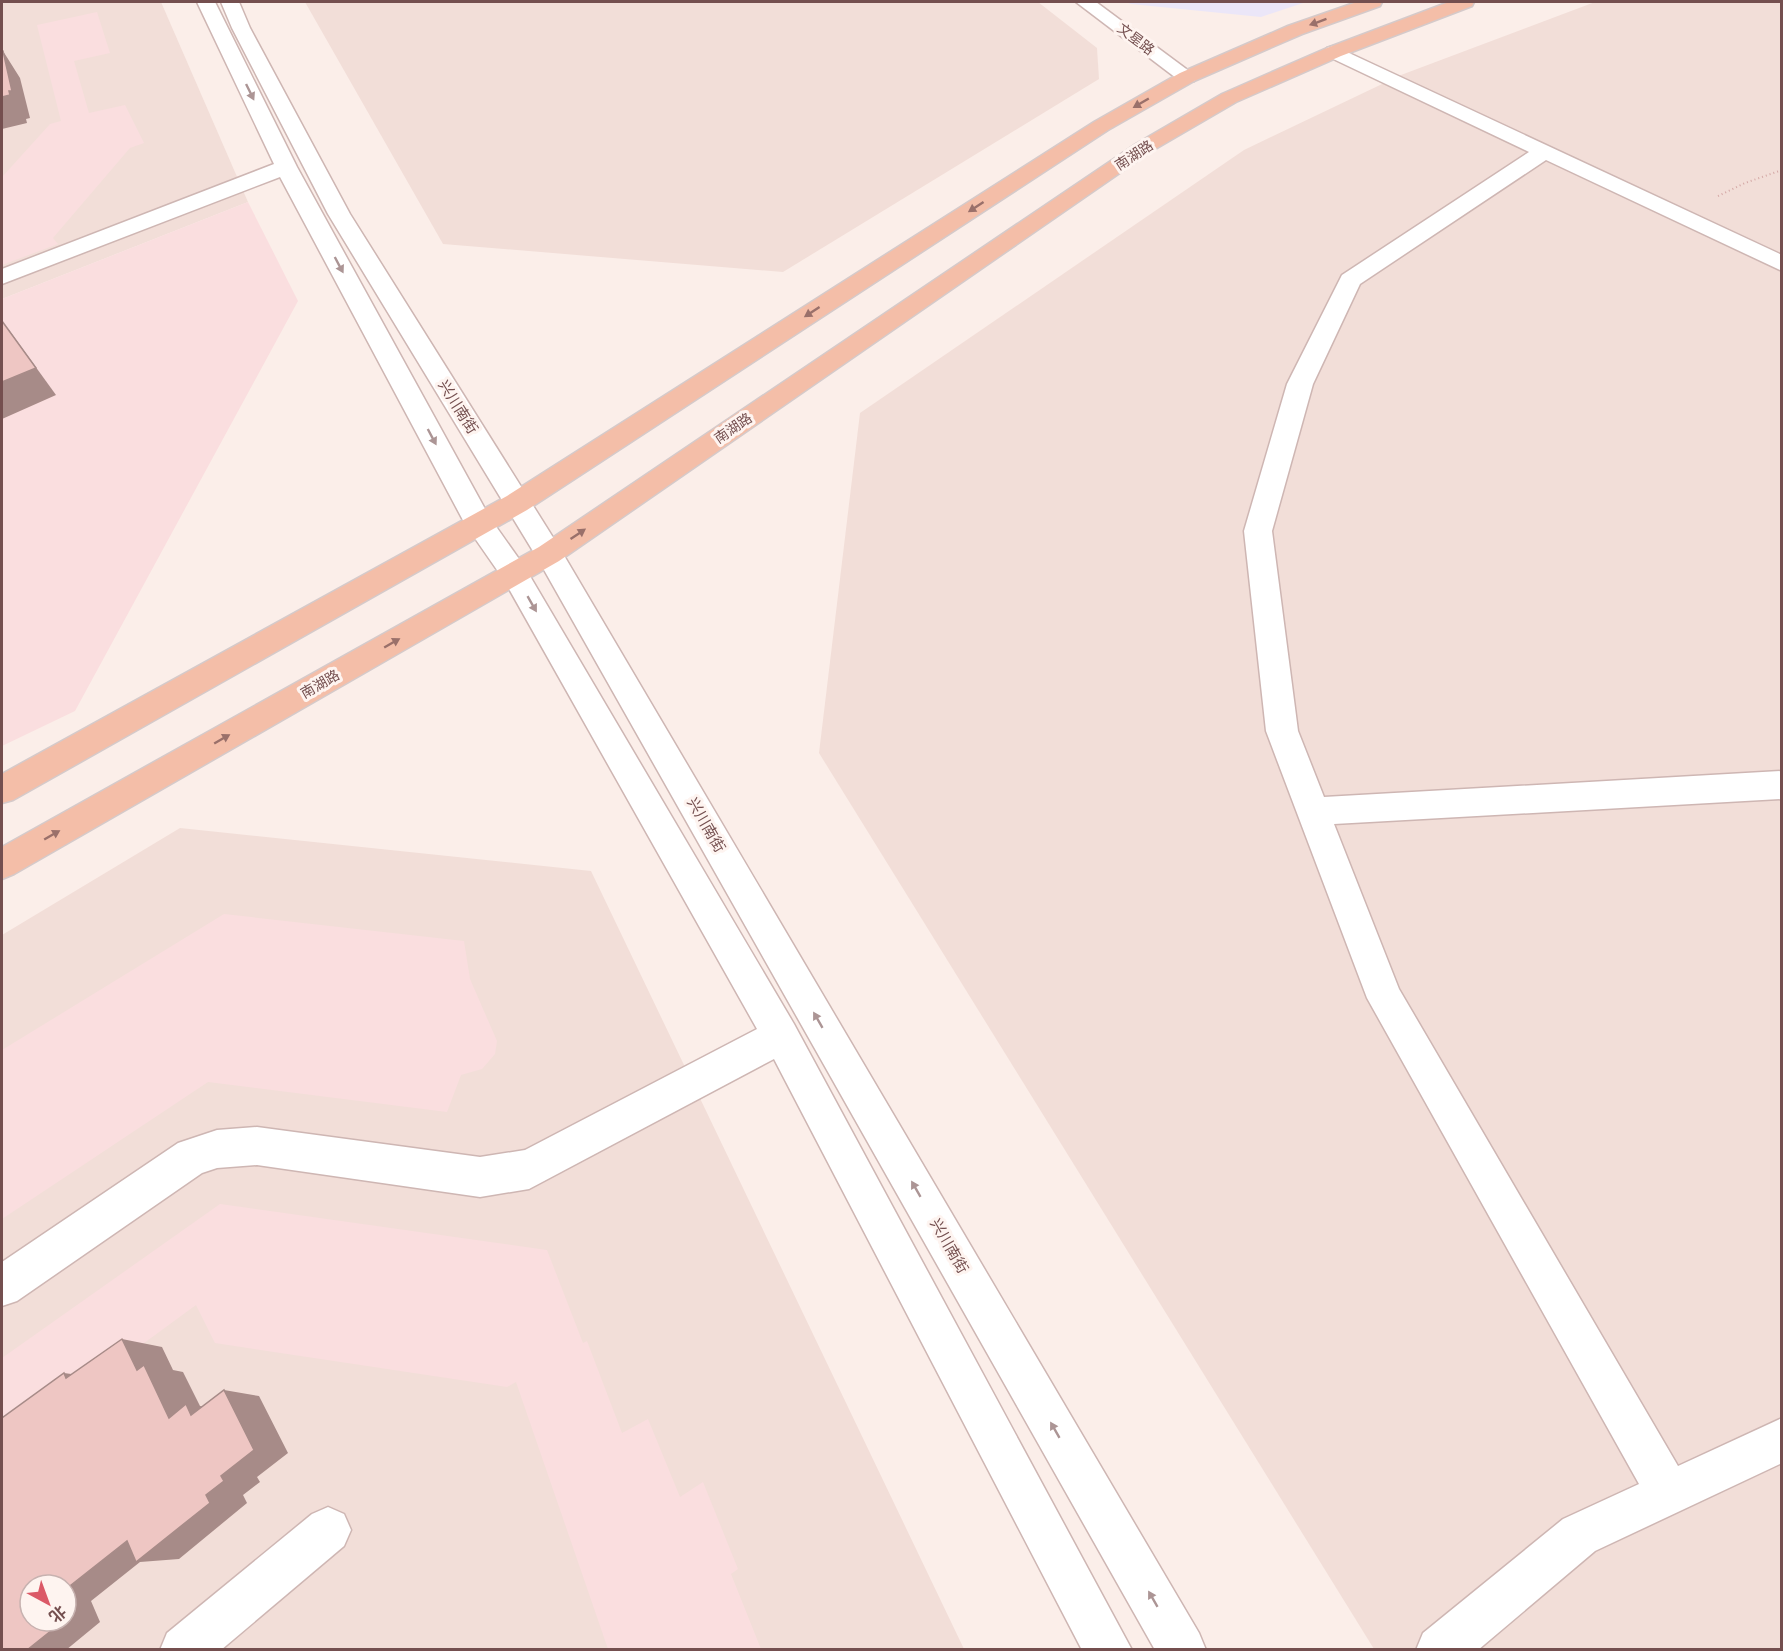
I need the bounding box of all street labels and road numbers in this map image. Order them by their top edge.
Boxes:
street label: 文星路 [1113,19,1158,60]
street label: 南湖路 [1111,136,1157,175]
street label: 兴川南街 [434,376,482,438]
street label: 南湖路 [711,409,756,448]
street label: 南湖路 [297,666,343,703]
street label: 兴川南街 [682,794,730,856]
street label: 兴川南街 [925,1215,973,1277]

